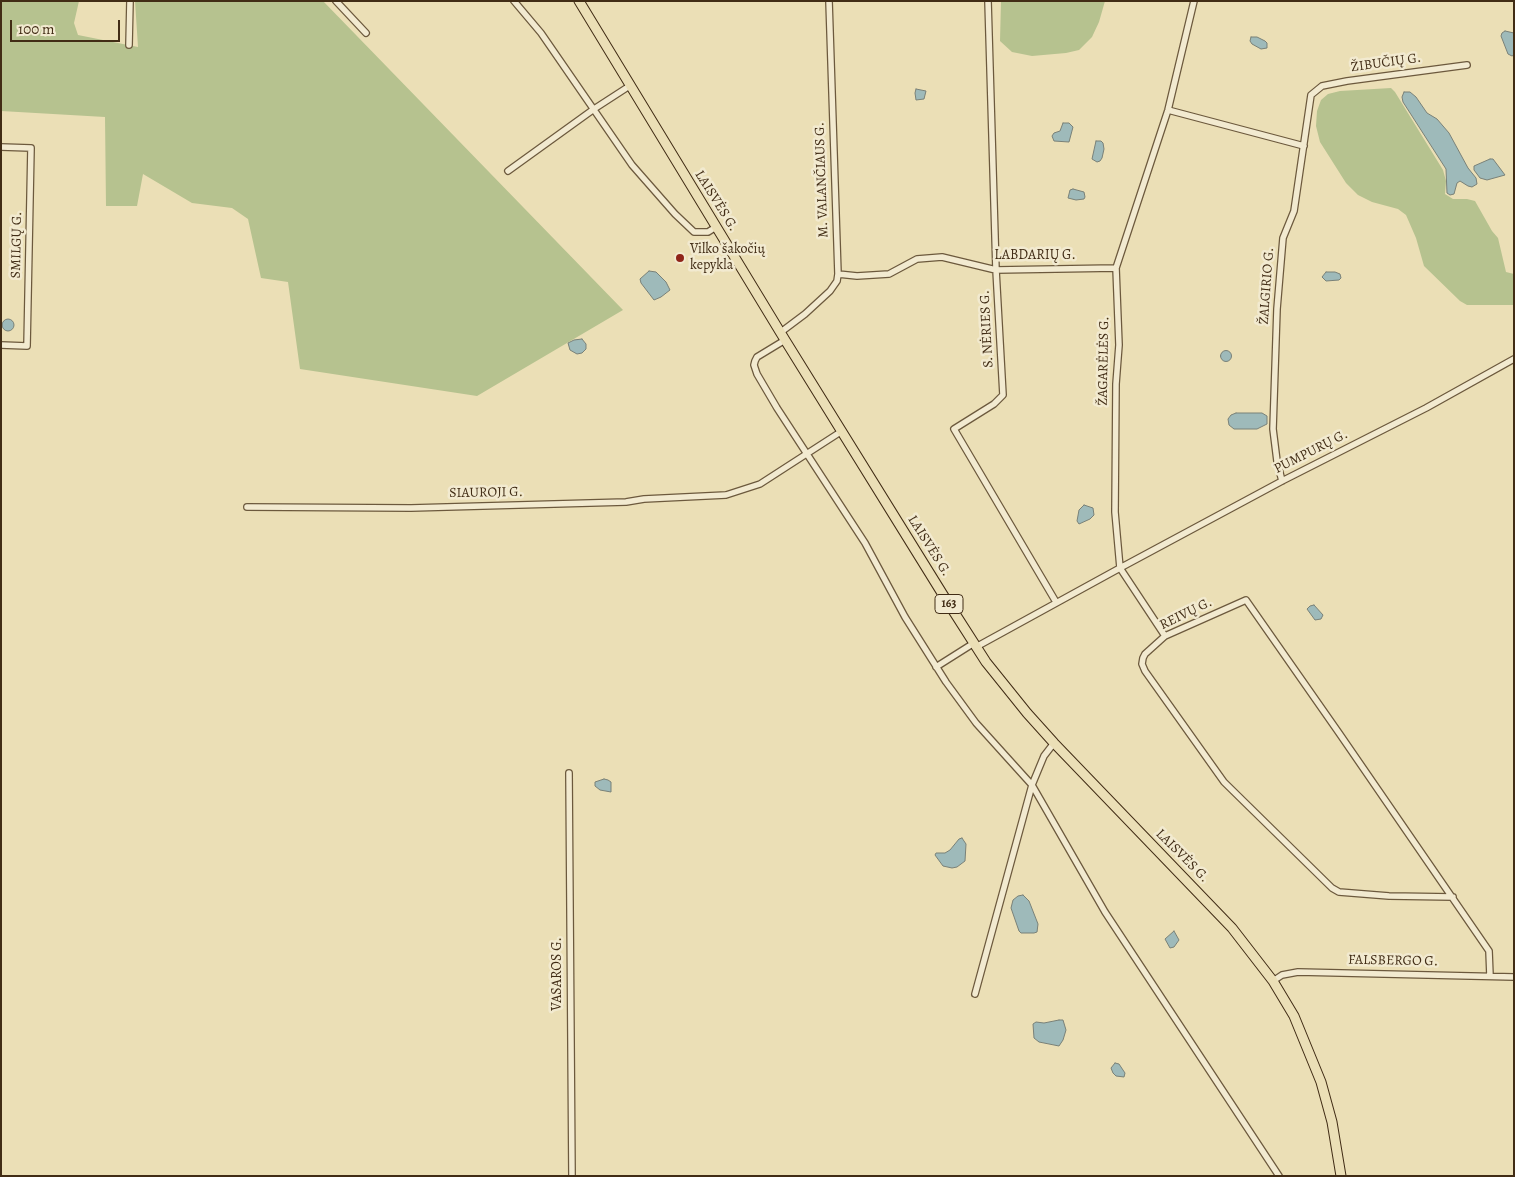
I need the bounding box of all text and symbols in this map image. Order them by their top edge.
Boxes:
scale bar [12,10,122,42]
text: 100 m [18,19,55,39]
street label: ŽIBUČIŲ G. [1350,50,1422,76]
street label: M. VALANČIAUS G. [812,122,832,238]
street label: LAISVĖS G. [691,167,741,235]
street label: SMILGŲ G. [8,212,26,278]
place label: Vilko šakočių kepykla [690,242,765,274]
street label: ŽALGIRIO G. [1256,247,1278,325]
street label: LABDARIŲ G. [994,248,1076,264]
marker: Vilko šakočių kepykla [674,252,686,264]
street label: S. NĖRIES G. [977,290,997,368]
street label: ŽAGARĖLĖS G. [1095,316,1113,406]
street label: PUMPURŲ G. [1271,426,1351,478]
street label: SIAUROJI G. [449,484,523,502]
street label: LAISVĖS G. [904,512,954,580]
road number: 163 [935,594,963,614]
street label: REIVŲ G. [1157,594,1215,634]
street label: LAISVĖS G. [1152,826,1212,886]
street label: VASAROS G. [550,937,566,1011]
street label: FALSBERGO G. [1348,952,1438,970]

